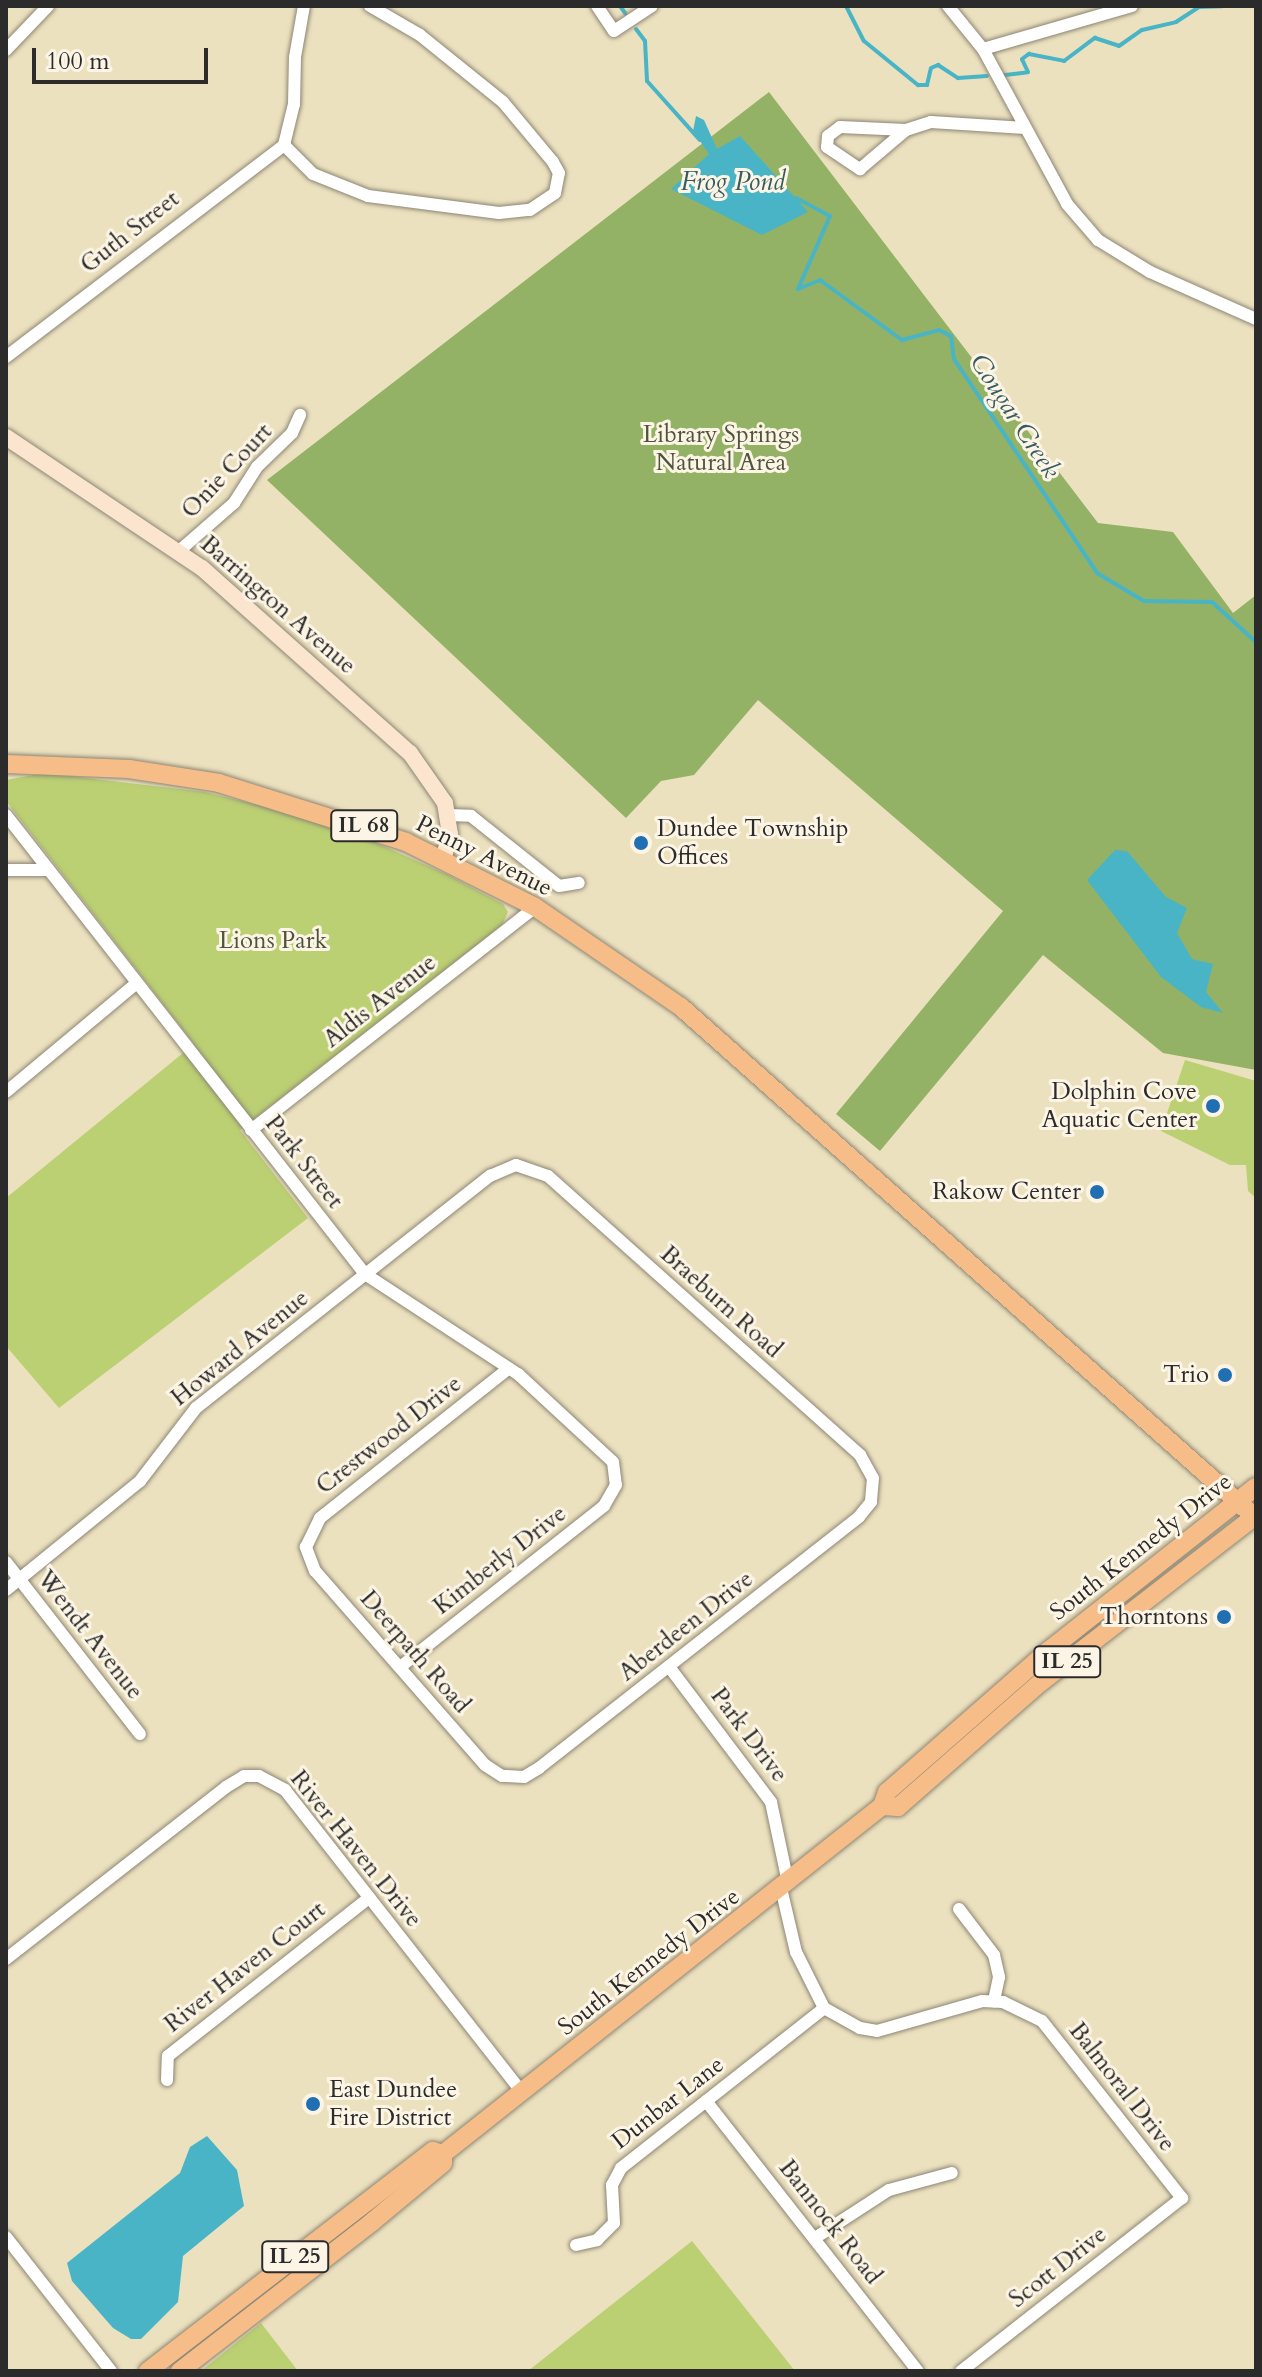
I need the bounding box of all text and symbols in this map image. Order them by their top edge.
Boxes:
scale bar [36,32,212,82]
text: 100 m [46,45,110,78]
water label: Frog Pond [681,166,785,198]
street label: Guth Street [75,185,185,279]
water label: Cougar Creek [963,348,1067,484]
street label: Onie Court [176,418,278,524]
park label: Library Springs Natural Area [643,421,799,477]
street label: Barrington Avenue [194,530,362,680]
road number: IL 68 [330,808,398,844]
street label: Penny Avenue [411,809,557,903]
place label: Dundee Township Offices [657,815,849,871]
marker: Dundee Township Offices [632,834,650,852]
park label: Lions Park [219,927,327,955]
street label: Aldis Avenue [318,948,442,1054]
place label: Dolphin Cove Aquatic Center [1042,1078,1197,1134]
marker: Dolphin Cove Aquatic Center [1204,1097,1222,1115]
street label: Park Street [259,1110,349,1214]
place label: Rakow Center [932,1178,1081,1206]
marker: Rakow Center [1088,1183,1106,1201]
street label: Braeburn Road [654,1240,788,1364]
street label: Howard Avenue [165,1284,315,1412]
place label: Trio [1163,1361,1209,1389]
marker: Trio [1216,1366,1234,1384]
street label: Crestwood Drive [311,1369,467,1501]
street label: South Kennedy Drive [1045,1467,1237,1627]
street label: Kimberly Drive [428,1499,572,1621]
street label: Wendt Avenue [31,1565,149,1705]
street label: Aberdeen Drive [613,1565,759,1687]
street label: Deerpath Road [354,1585,476,1719]
place label: Thorntons [1100,1603,1208,1631]
marker: Thorntons [1215,1608,1233,1626]
road number: IL 25 [1033,1644,1101,1680]
street label: Park Drive [704,1682,794,1788]
street label: River Haven Drive [284,1765,428,1933]
street label: South Kennedy Drive [553,1882,745,2042]
street label: River Haven Court [159,1895,331,2039]
street label: Balmoral Drive [1063,2017,1181,2157]
street label: Dunbar Lane [606,2050,730,2156]
place label: East Dundee Fire District [329,2076,457,2132]
marker: East Dundee Fire District [304,2095,322,2113]
street label: Bannock Road [773,2154,887,2290]
street label: Scott Drive [1004,2220,1112,2314]
road number: IL 25 [261,2239,329,2275]

